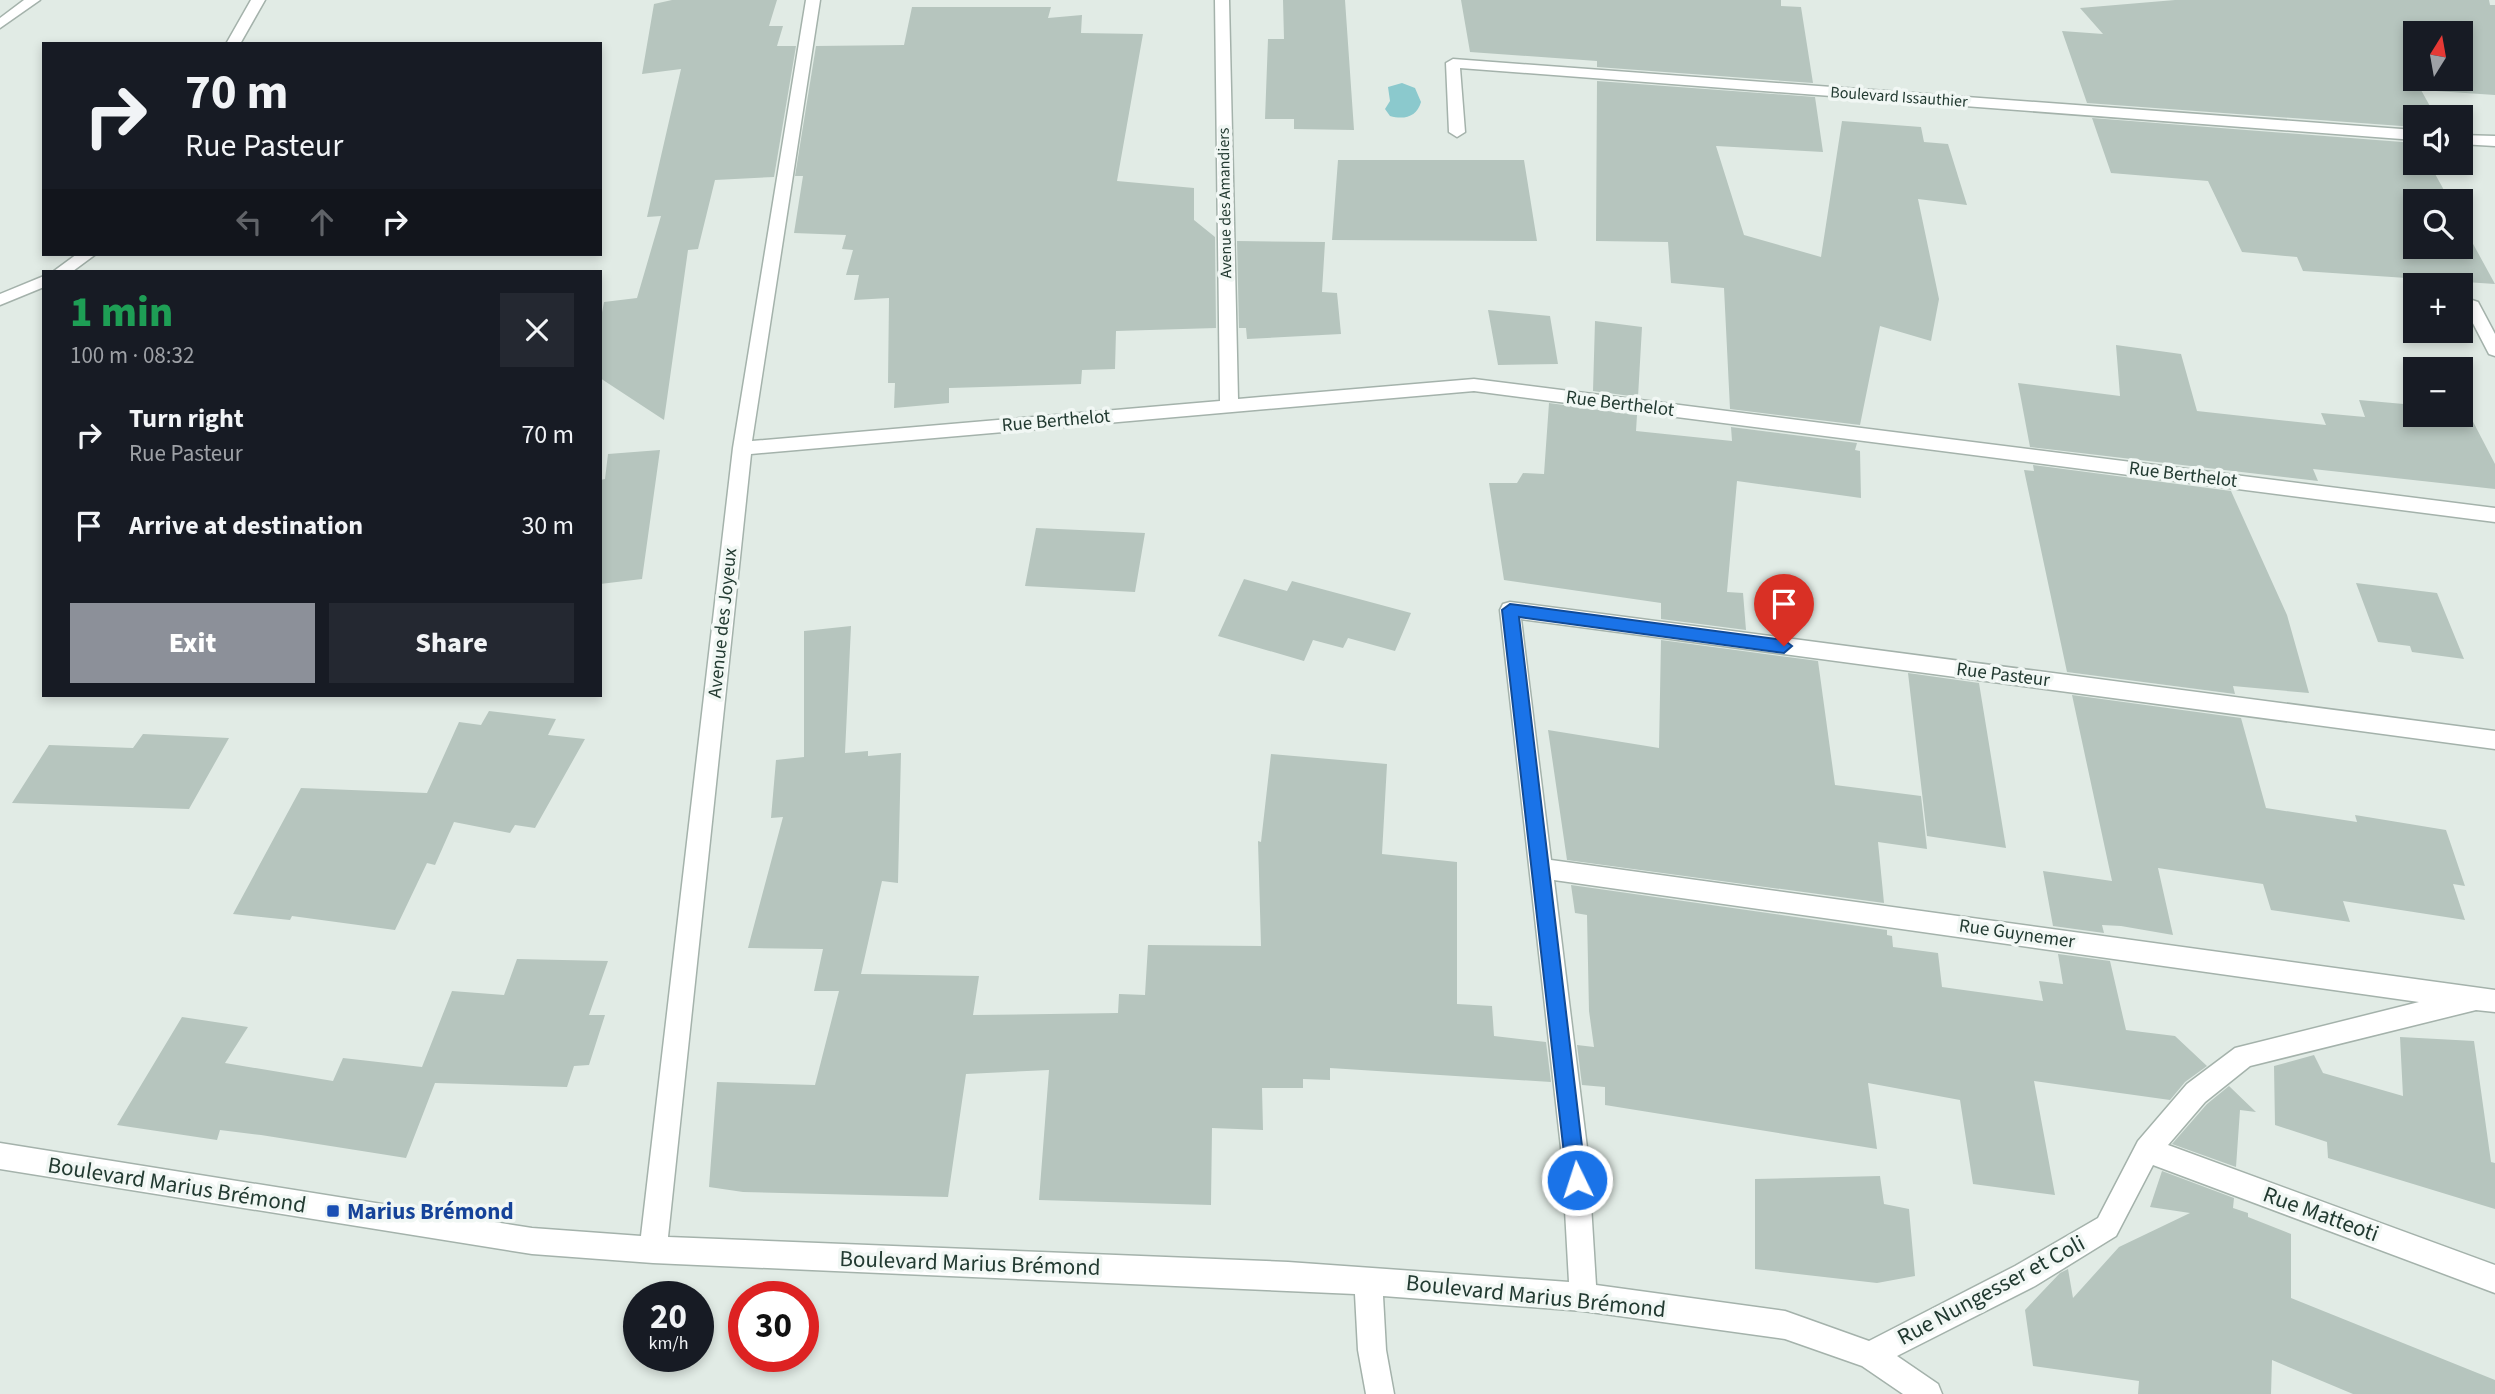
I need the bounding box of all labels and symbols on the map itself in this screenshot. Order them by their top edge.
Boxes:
north arrow [2403,21,2473,91]
street label: Boulevard Issauthier [1830,81,1969,113]
street label: Avenue des Amandiers [1213,127,1237,279]
street label: Rue Berthelot [1564,384,1676,424]
street label: Rue Berthelot [1001,403,1112,439]
street label: Rue Berthelot [2127,455,2239,495]
street label: Avenue des Joyeux [702,546,744,699]
pin [1754,574,1814,646]
street label: Rue Pasteur [1955,656,2052,694]
street label: Rue Guynemer [1957,912,2077,956]
position arrow [1540,1143,1614,1217]
street label: Boulevard Marius Brémond [45,1148,309,1222]
street label: Rue Matteoti [2258,1178,2384,1250]
place label: Marius Brémond [347,1195,514,1228]
marker: Marius Brémond [325,1203,341,1219]
street label: Rue Nungesser et Coli [1891,1227,2091,1353]
street label: Boulevard Marius Brémond [839,1242,1101,1284]
street label: Boulevard Marius Brémond [1404,1266,1668,1326]
speed limit sign: 30 [728,1281,819,1372]

